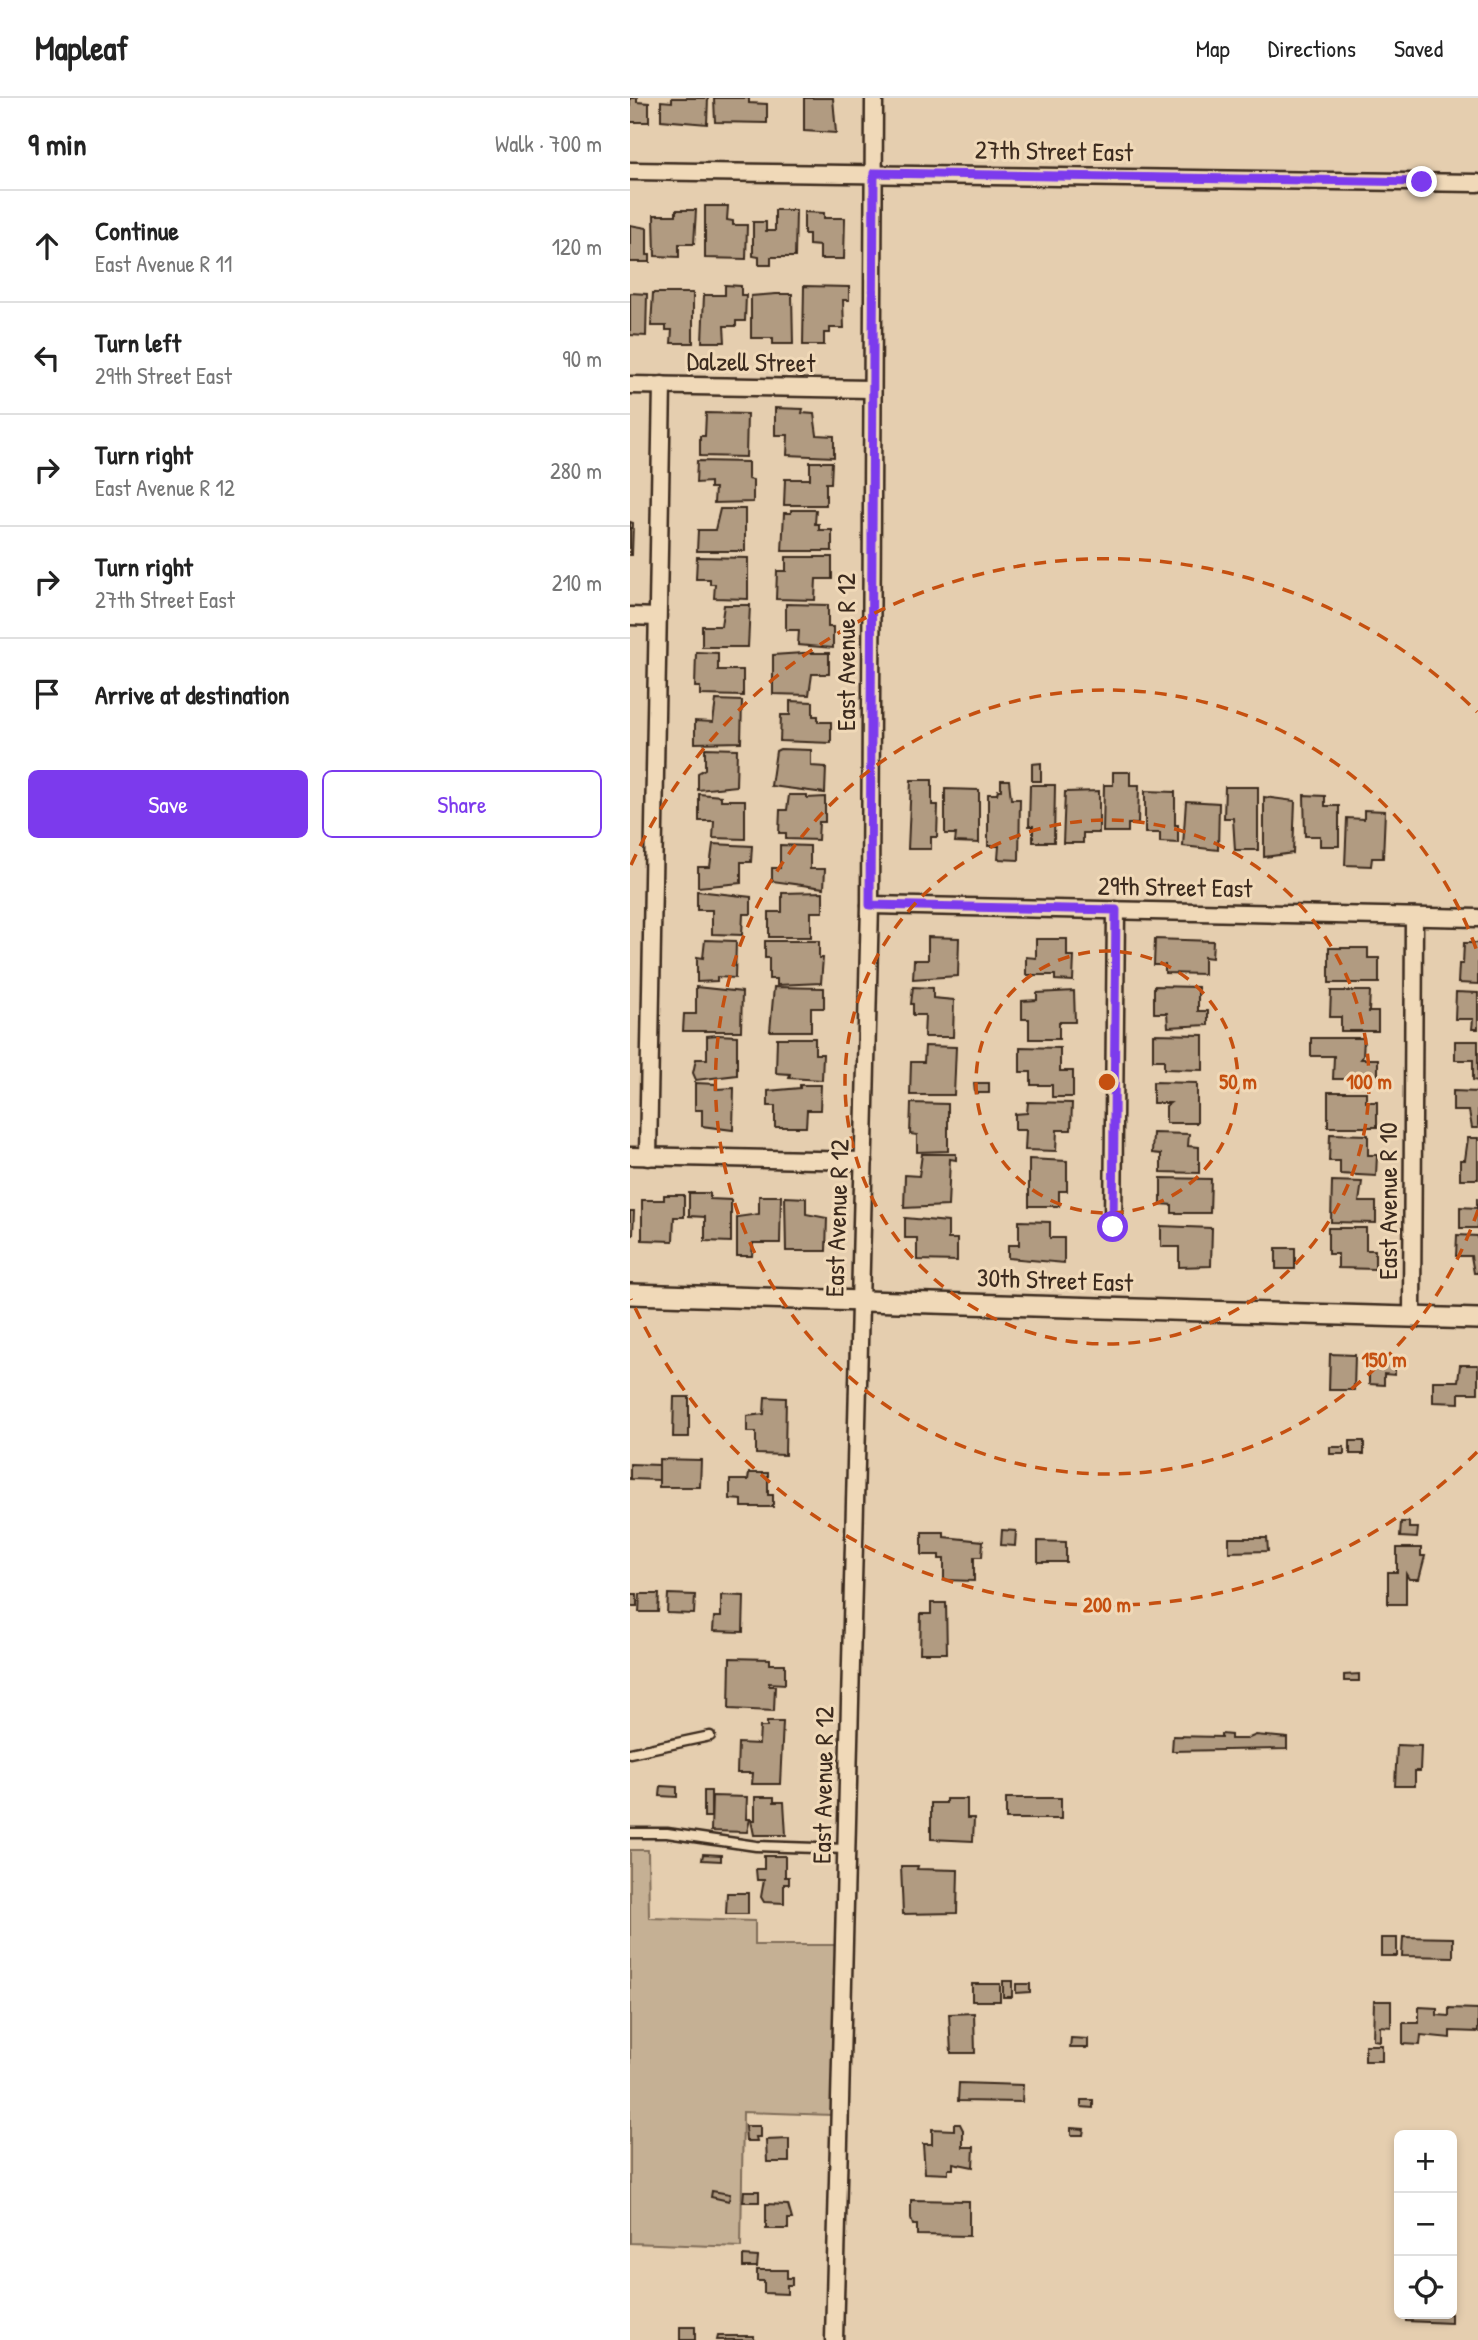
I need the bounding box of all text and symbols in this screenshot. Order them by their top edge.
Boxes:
text: Mapleaf [35,26,128,70]
text: Map [1196,32,1230,64]
text: Directions [1268,32,1356,64]
text: Saved [1394,32,1443,64]
text: 9 min [28,124,87,164]
text: Walk · 700 m [495,128,602,159]
street label: 27th Street East [975,132,1134,169]
route end [1406,166,1437,197]
text: Continue [95,213,179,248]
icon: ahead [28,227,66,265]
text: 120 m [552,231,602,262]
text: East Avenue R 11 [95,248,232,279]
text: Turn left [95,325,181,360]
icon: left [28,339,66,377]
text: 90 m [562,343,602,374]
street label: Dalzell Street [686,343,817,380]
text: 29th Street East [95,360,232,391]
text: Turn right [95,437,193,472]
icon: right [28,451,66,489]
text: 280 m [550,455,602,486]
text: East Avenue R 12 [95,472,235,503]
text: Turn right [95,549,193,584]
icon: right [28,563,66,601]
text: 210 m [552,567,602,598]
street label: East Avenue R 12 [828,573,863,731]
text: 27th Street East [95,584,235,615]
icon: arrive [28,675,66,713]
text: Arrive at destination [95,677,290,712]
button: Save [28,770,308,838]
button: Share [322,770,602,838]
street label: 29th Street East [1097,868,1254,905]
text: 50 m [1219,1067,1257,1096]
text: 100 m [1346,1067,1392,1096]
centre of rings [1095,1070,1119,1094]
street label: East Avenue R 10 [1370,1122,1405,1280]
street label: East Avenue R 12 [816,1138,857,1298]
route start [1097,1211,1128,1242]
street label: 30th Street East [976,1259,1135,1300]
text: 150 m [1361,1345,1407,1374]
text: 200 m [1083,1590,1131,1619]
street label: East Avenue R 12 [804,1706,841,1864]
map controls [1394,2130,1457,2319]
button: + [1394,2130,1457,2193]
button: − [1394,2193,1457,2256]
button: locate [1394,2256,1457,2319]

